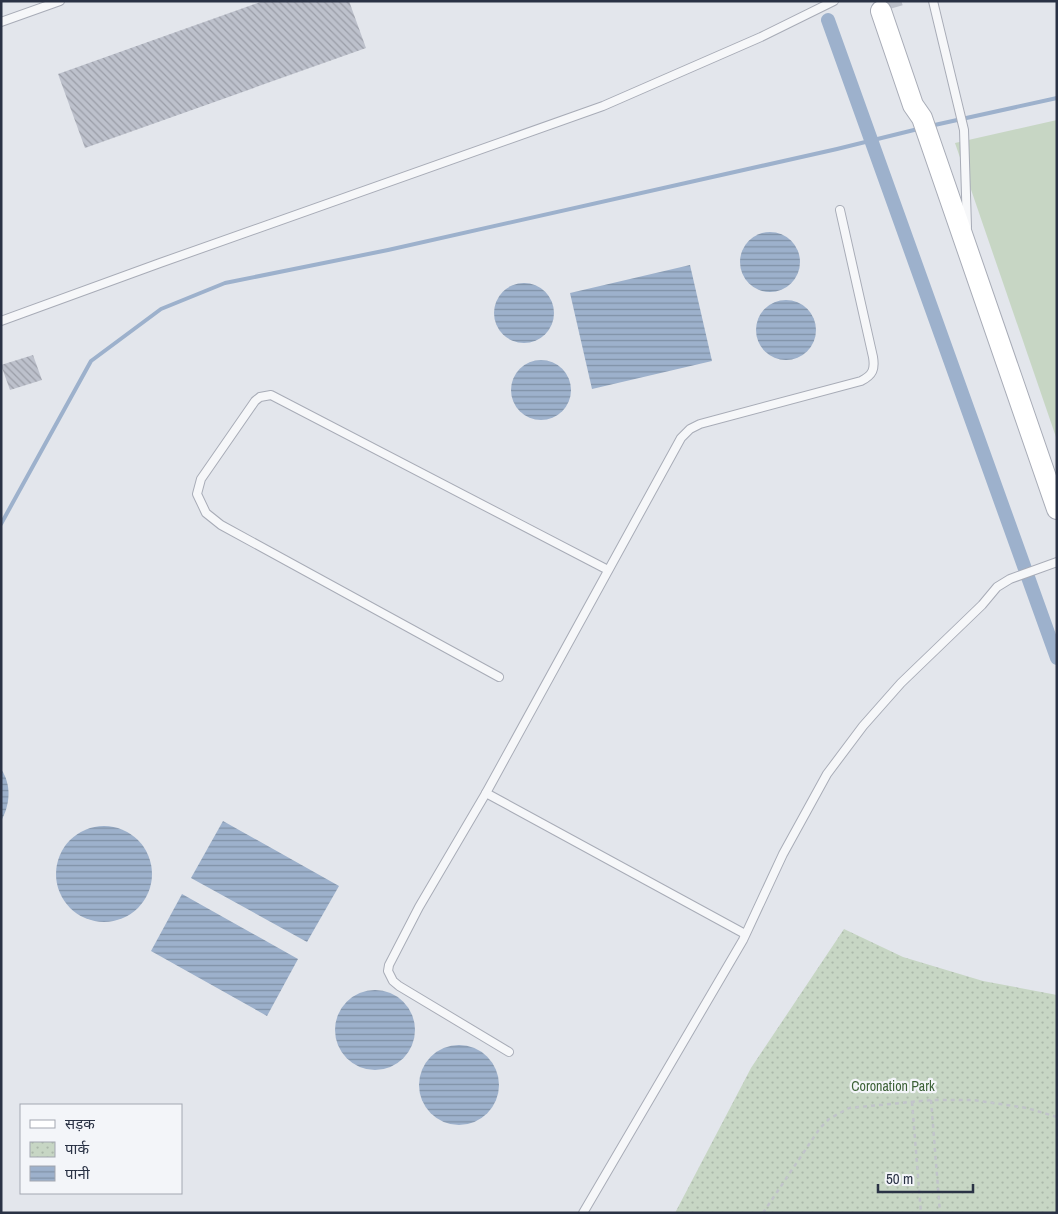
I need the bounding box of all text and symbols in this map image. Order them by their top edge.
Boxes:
park label: Coronation Park [851,1077,935,1095]
legend [20,1104,182,1194]
text: सड़क [65,1113,95,1134]
text: पार्क [65,1138,89,1159]
scale bar [878,1162,973,1194]
text: पानी [65,1163,91,1184]
text: 50 m [886,1168,913,1189]

